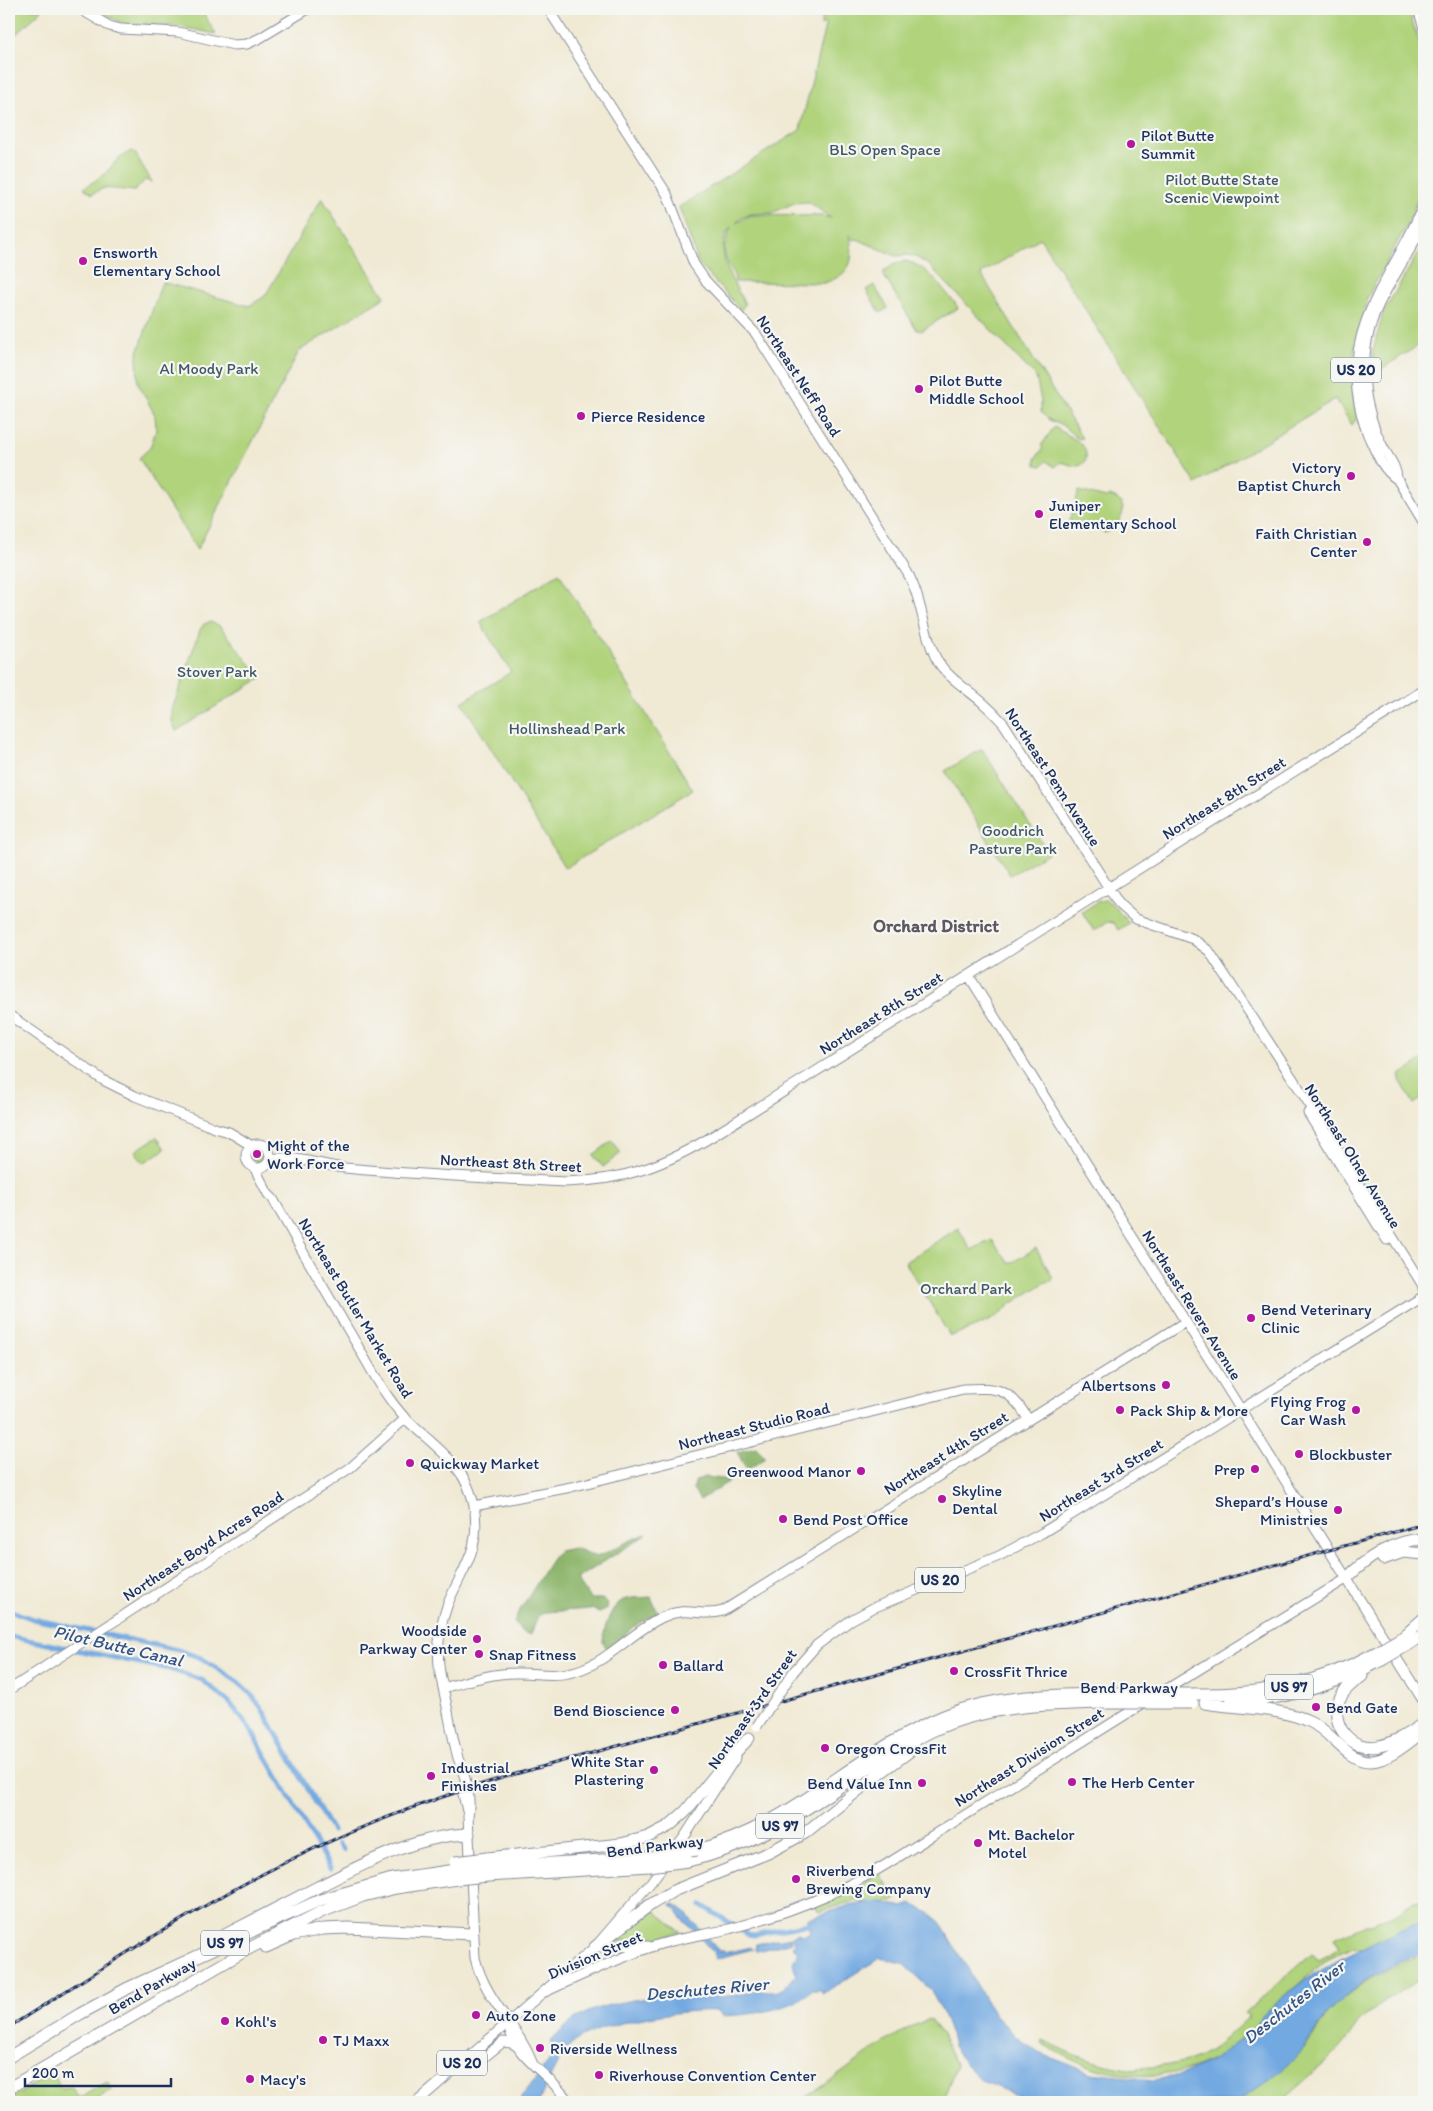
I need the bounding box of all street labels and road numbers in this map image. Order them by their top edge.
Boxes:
street label: Northeast Neff Road [753,312,846,441]
road number: US 20 [1331,358,1381,382]
street label: Northeast Penn Avenue [1001,704,1105,850]
street label: Northeast 8th Street [1159,752,1289,844]
street label: Northeast 8th Street [816,967,946,1059]
street label: Northeast Olney Avenue [1301,1080,1405,1232]
street label: Northeast 8th Street [440,1150,582,1176]
street label: Northeast Butler Market Road [295,1214,418,1402]
street label: Northeast Revere Avenue [1138,1227,1246,1384]
street label: Northeast Studio Road [676,1398,832,1454]
street label: Northeast 4th Street [880,1407,1012,1499]
street label: Northeast 3rd Street [1036,1434,1166,1526]
street label: Northeast Boyd Acres Road [119,1487,287,1605]
road number: US 20 [915,1568,965,1592]
street label: Northeast 3rd Street [703,1645,801,1773]
road number: US 97 [1265,1674,1313,1700]
street label: Bend Parkway [1080,1678,1178,1697]
street label: Northeast Division Street [951,1703,1107,1811]
road number: US 97 [756,1814,804,1838]
street label: Bend Parkway [605,1831,705,1861]
street label: Division Street [545,1927,645,1983]
road number: US 97 [201,1930,249,1956]
street label: Bend Parkway [105,1953,199,2019]
road number: US 20 [437,2050,487,2076]

